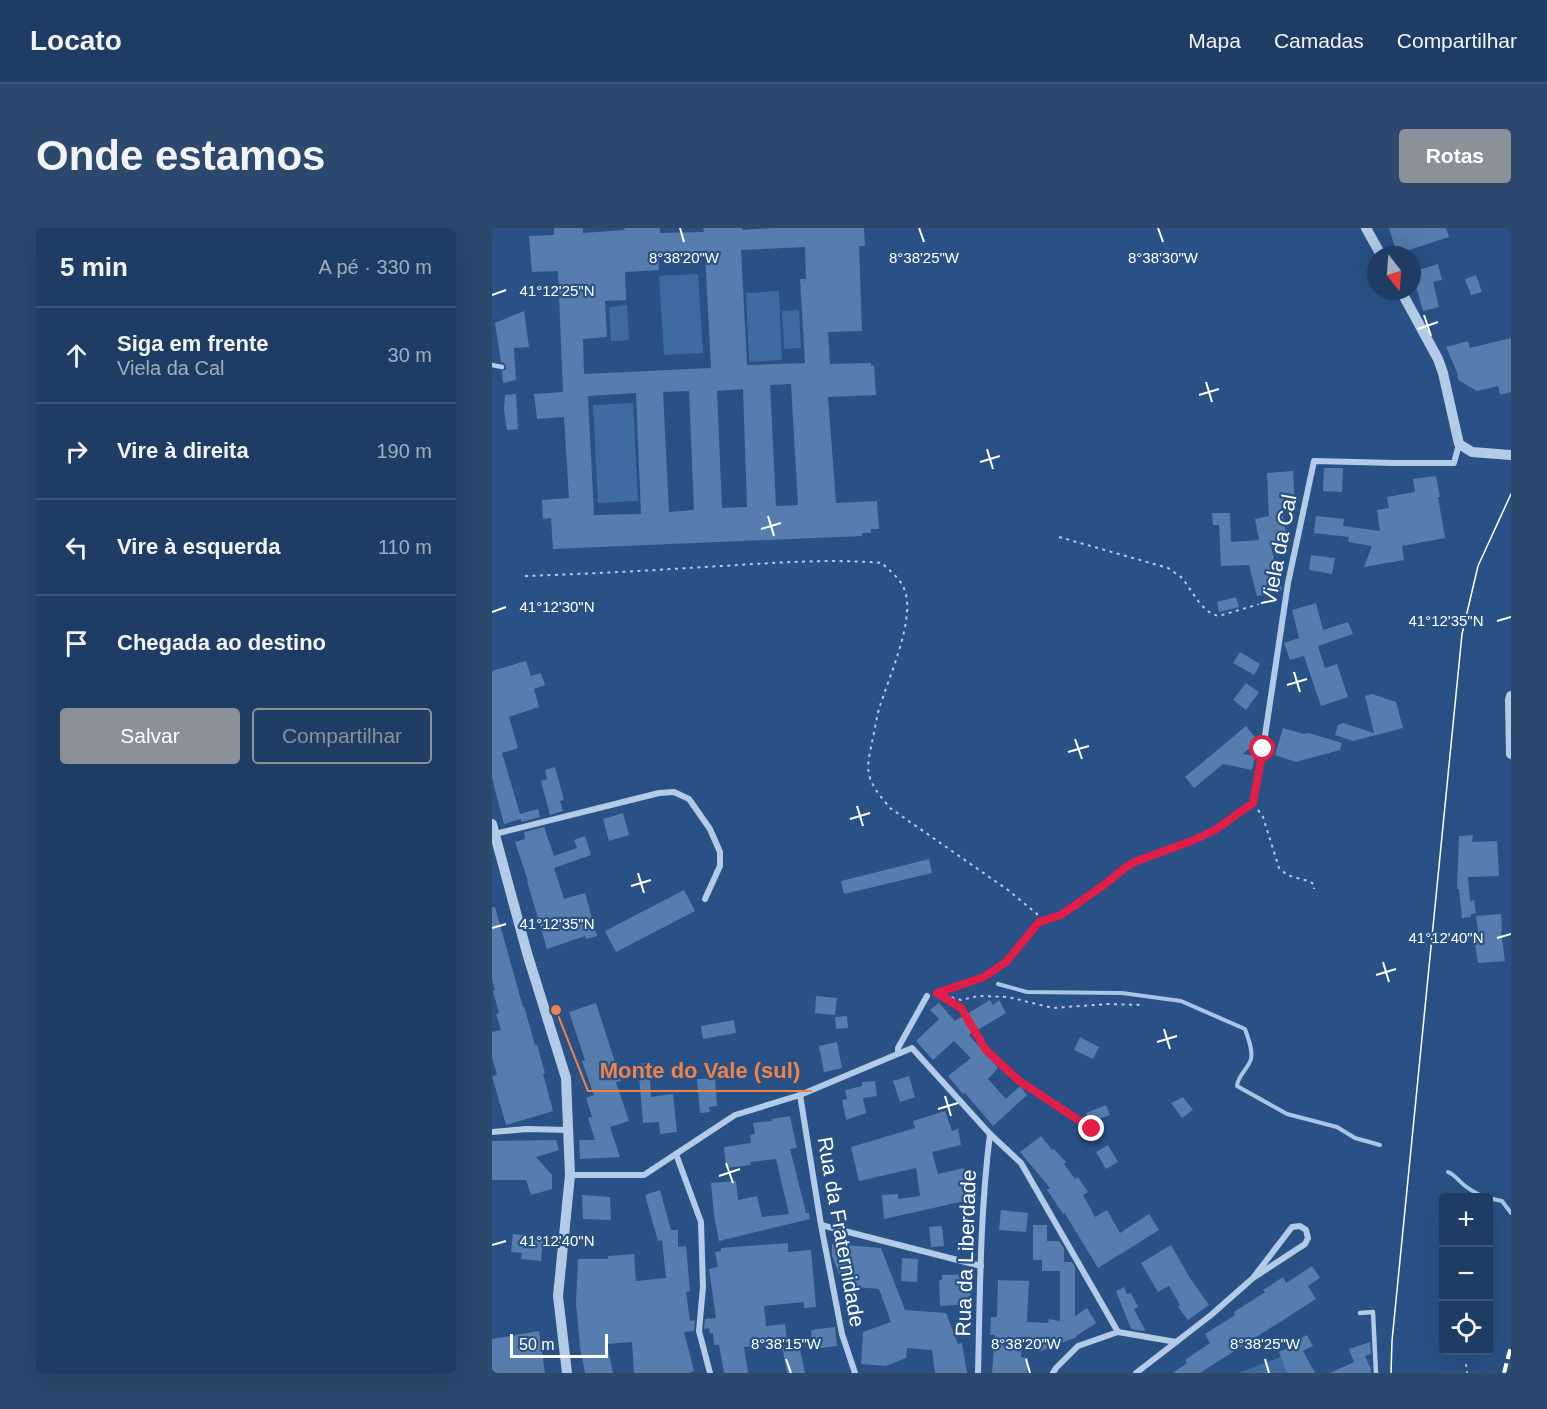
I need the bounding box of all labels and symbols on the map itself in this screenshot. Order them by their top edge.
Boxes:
north arrow [1367,246,1421,300]
text: 8°38'20"W [649,249,720,266]
text: 8°38'25"W [889,249,960,266]
text: 8°38'30"W [1128,249,1199,266]
text: 41°12'25"N [519,282,595,299]
street label: Viela da Cal [1256,492,1301,607]
text: 41°12'30"N [519,598,595,615]
text: 41°12'35"N [1408,612,1484,629]
route start [1249,735,1275,761]
text: 41°12'35"N [519,915,595,932]
text: 41°12'40"N [1408,929,1484,946]
callout: Monte do Vale (sul) [588,1051,812,1091]
text: Monte do Vale (sul) [600,1058,800,1083]
route end [1078,1115,1104,1141]
street label: Rua da Fraternidade [813,1135,870,1329]
street label: Rua da Liberdade [951,1169,980,1337]
text: 41°12'40"N [519,1232,595,1249]
scale bar [510,1331,608,1358]
text: 8°38'15"W [751,1335,822,1352]
text: 8°38'20"W [991,1335,1062,1352]
text: 8°38'25"W [1230,1335,1301,1352]

